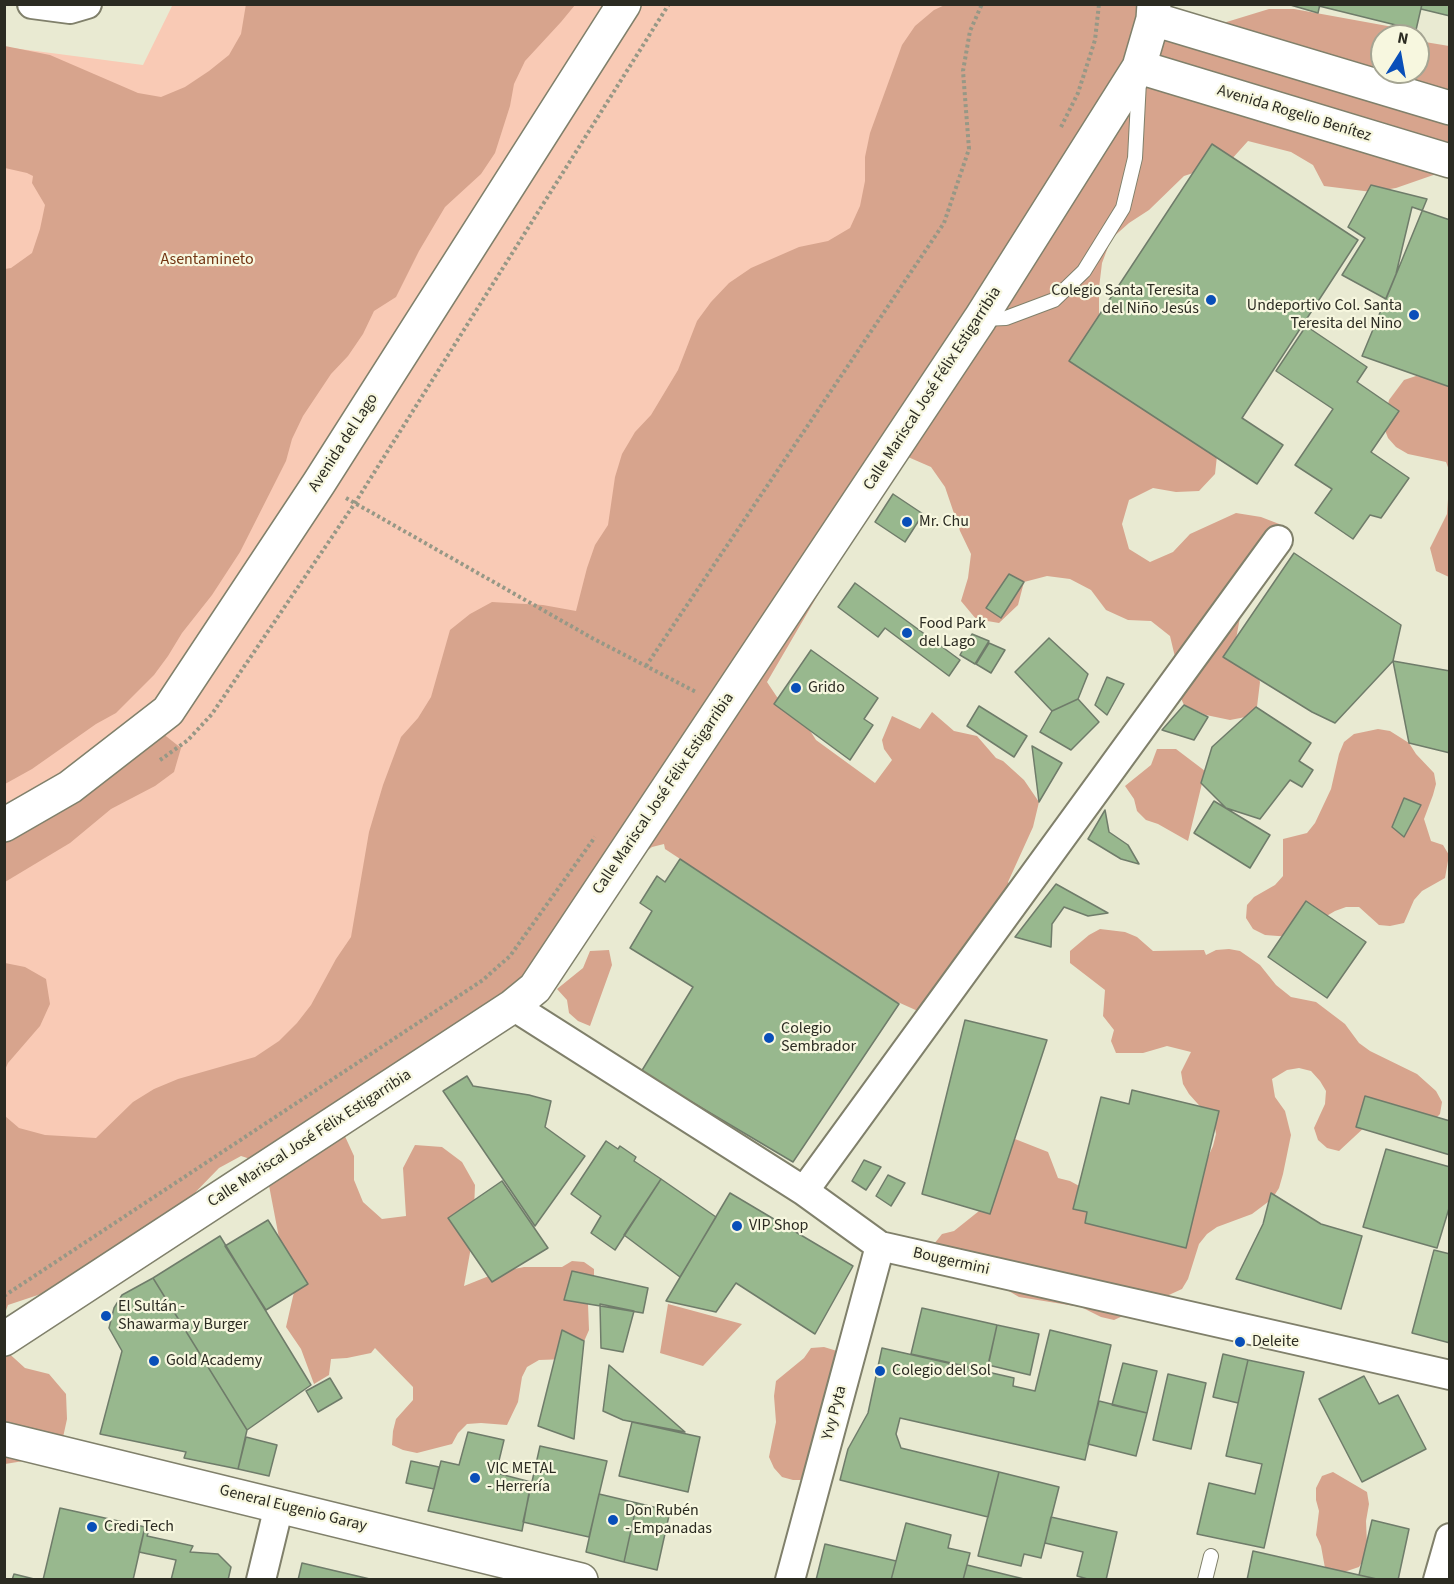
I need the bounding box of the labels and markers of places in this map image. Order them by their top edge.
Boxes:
place label: Colegio Santa Teresita del Niño Jesús [1051,281,1199,319]
marker: Colegio Santa Teresita del Niño Jesús [1204,293,1218,307]
place label: Undeportivo Col. Santa Teresita del Nino [1247,296,1402,334]
marker: Undeportivo Col. Santa Teresita del Nino [1407,308,1421,322]
place label: Mr. Chu [919,512,969,532]
marker: Mr. Chu [900,515,914,529]
place label: Food Park del Lago [919,614,986,652]
marker: Food Park del Lago [900,626,914,640]
place label: Grido [808,678,845,698]
marker: Grido [789,681,803,695]
place label: Colegio Sembrador [781,1019,856,1057]
marker: Colegio Sembrador [762,1031,776,1045]
place label: VIP Shop [749,1216,809,1236]
marker: VIP Shop [730,1219,744,1233]
place label: El Sultán - Shawarma y Burger [118,1297,248,1335]
marker: El Sultán - Shawarma y Burger [99,1309,113,1323]
place label: Deleite [1252,1332,1299,1352]
marker: Deleite [1233,1335,1247,1349]
place label: Gold Academy [166,1351,262,1371]
marker: Gold Academy [147,1354,161,1368]
place label: Colegio del Sol [892,1361,991,1381]
marker: Colegio del Sol [873,1364,887,1378]
place label: VIC METAL - Herrería [487,1459,556,1497]
marker: VIC METAL - Herrería [468,1471,482,1485]
place label: Don Rubén - Empanadas [625,1501,712,1539]
marker: Don Rubén - Empanadas [606,1513,620,1527]
place label: Credi Tech [104,1517,174,1537]
marker: Credi Tech [85,1520,99,1534]

